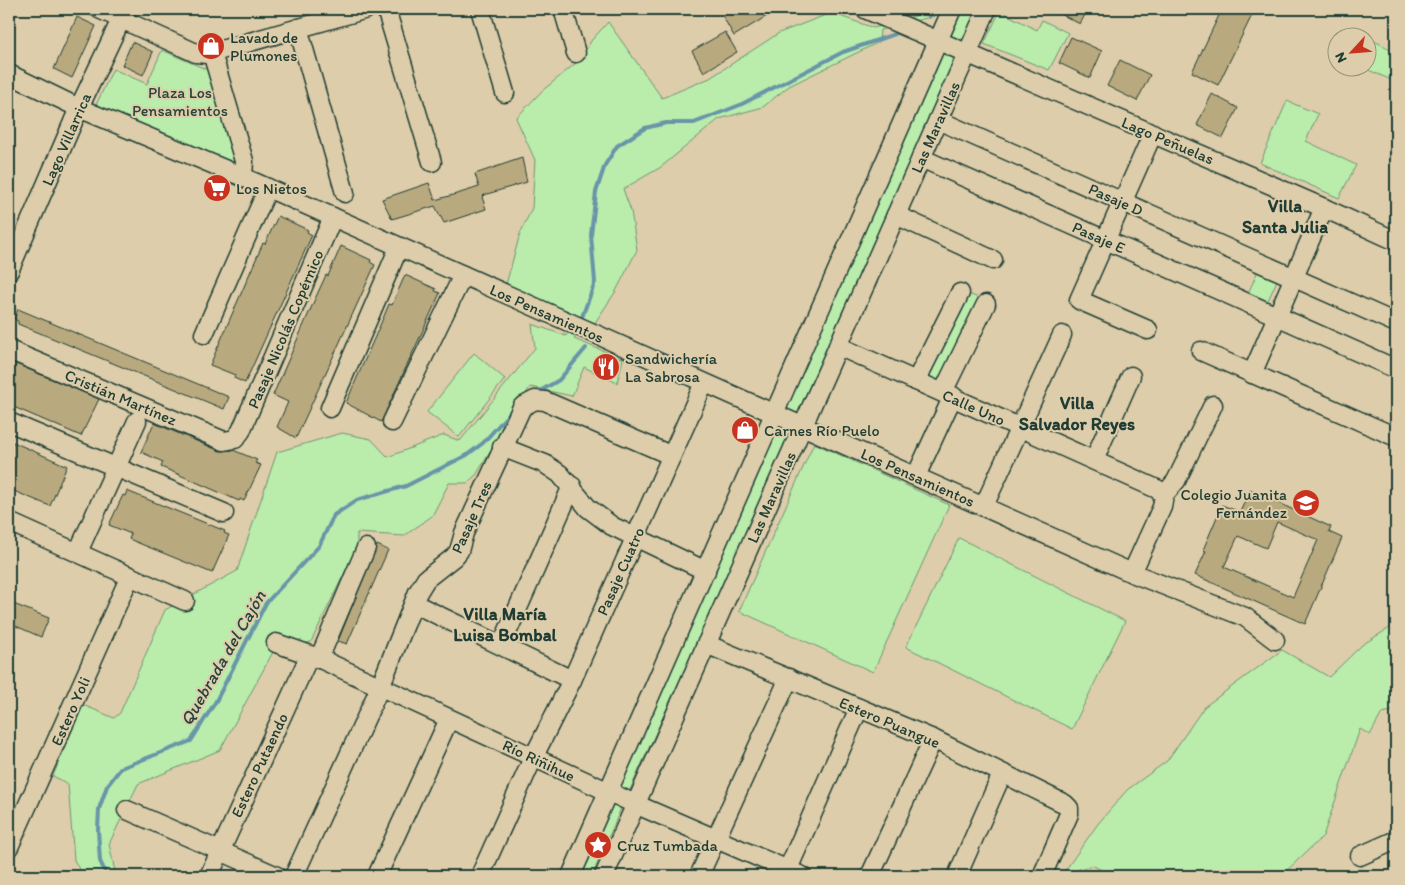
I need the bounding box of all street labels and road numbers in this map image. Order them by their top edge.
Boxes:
street label: Las Maravillas [907,79,964,176]
street label: Lago Villarrica [38,89,96,189]
street label: Lago Peñuelas [1119,112,1217,168]
street label: Pasaje D [1086,179,1146,220]
street label: Pasaje E [1069,217,1128,258]
street label: Pasaje Nicolás Copérnico [243,247,328,411]
street label: Los Pensamientos [487,280,607,347]
street label: Cristián Martínez [62,365,180,430]
street label: Calle Uno [939,385,1008,430]
street label: Los Pensamientos [858,444,978,511]
street label: Las Maravillas [743,449,800,546]
street label: Pasaje Tres [447,478,496,556]
street label: Pasaje Cuatro [593,524,648,618]
street label: Estero Yoli [47,674,94,749]
street label: Estero Puangue [837,693,943,752]
street label: Estero Putaendo [227,710,292,820]
street label: Río Riñihue [500,735,578,785]

